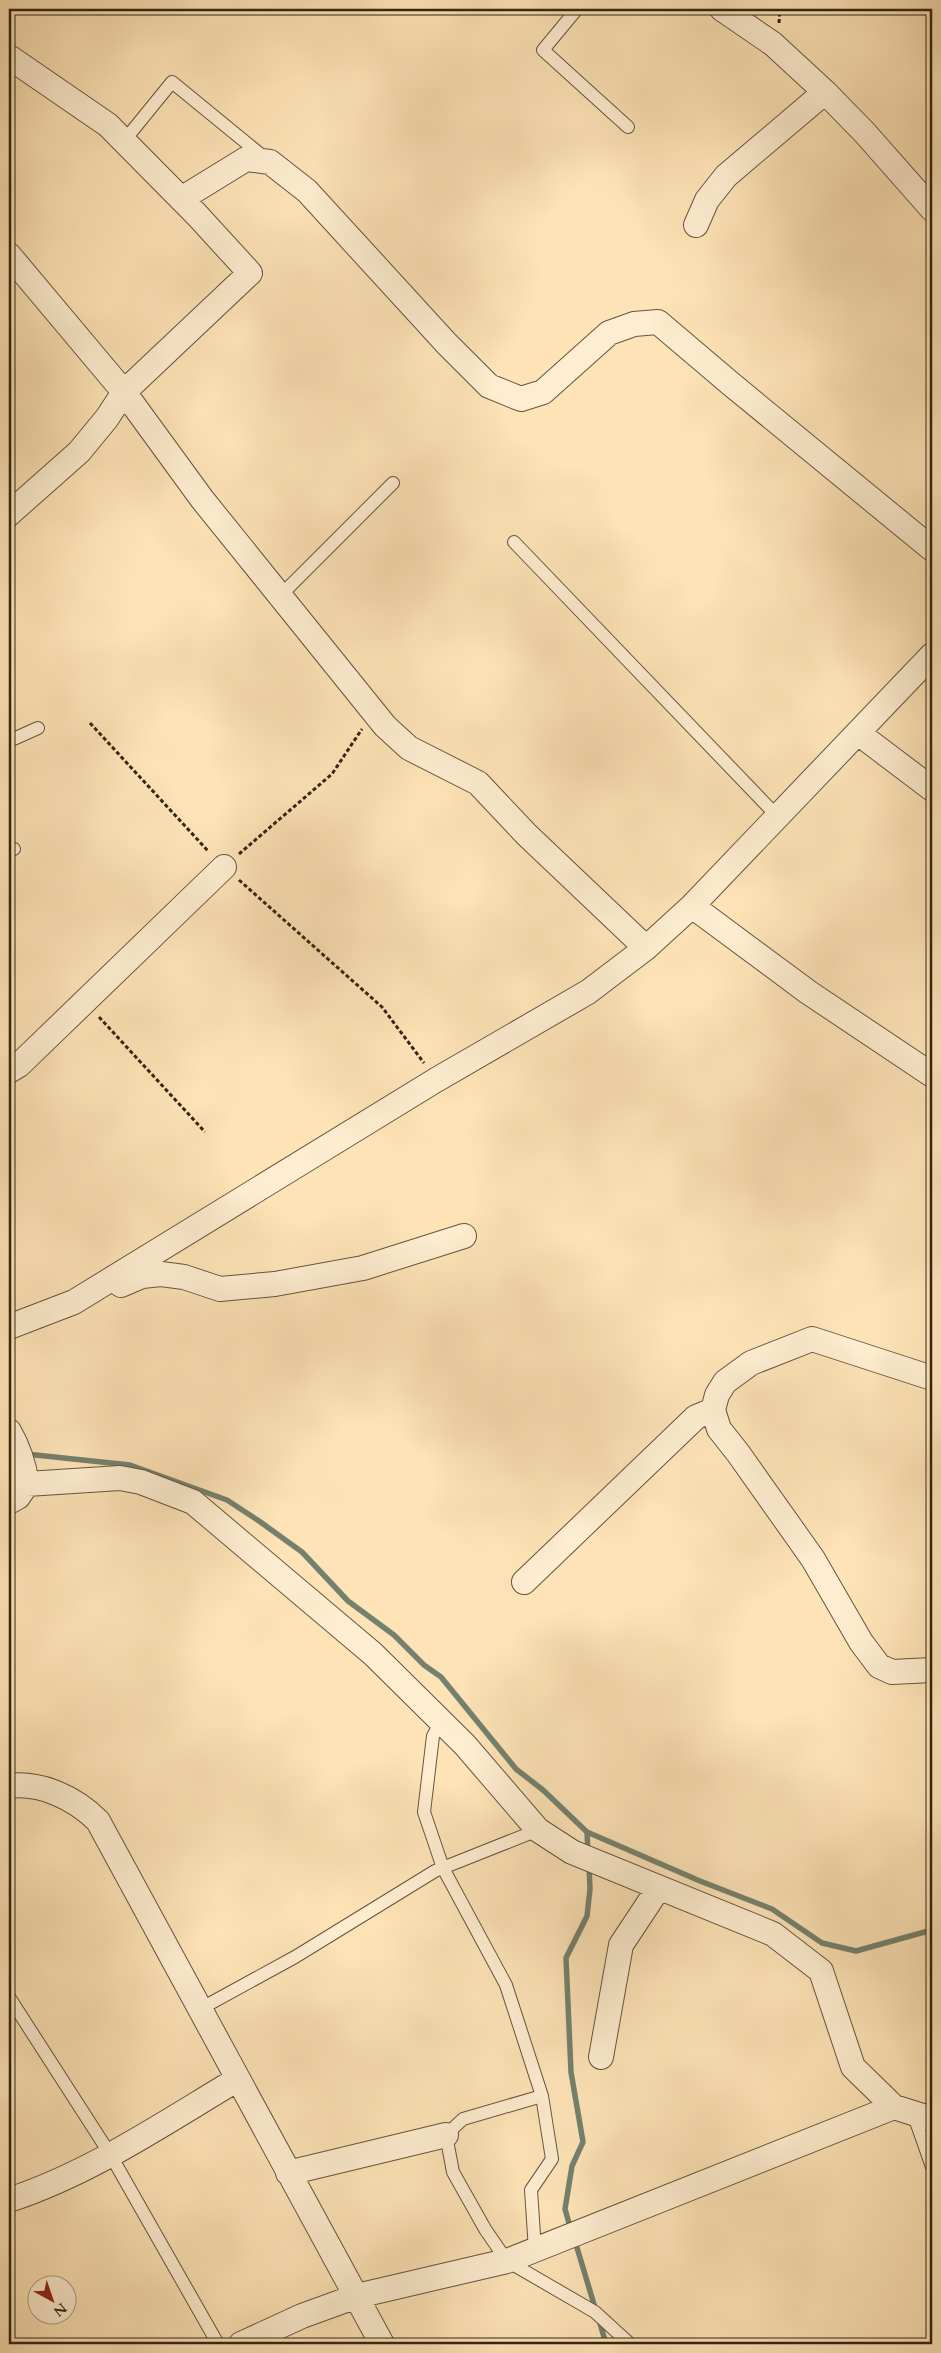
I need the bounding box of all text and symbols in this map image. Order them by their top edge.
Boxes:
north arrow [28,2276,78,2326]
text: N [49,2298,71,2321]

